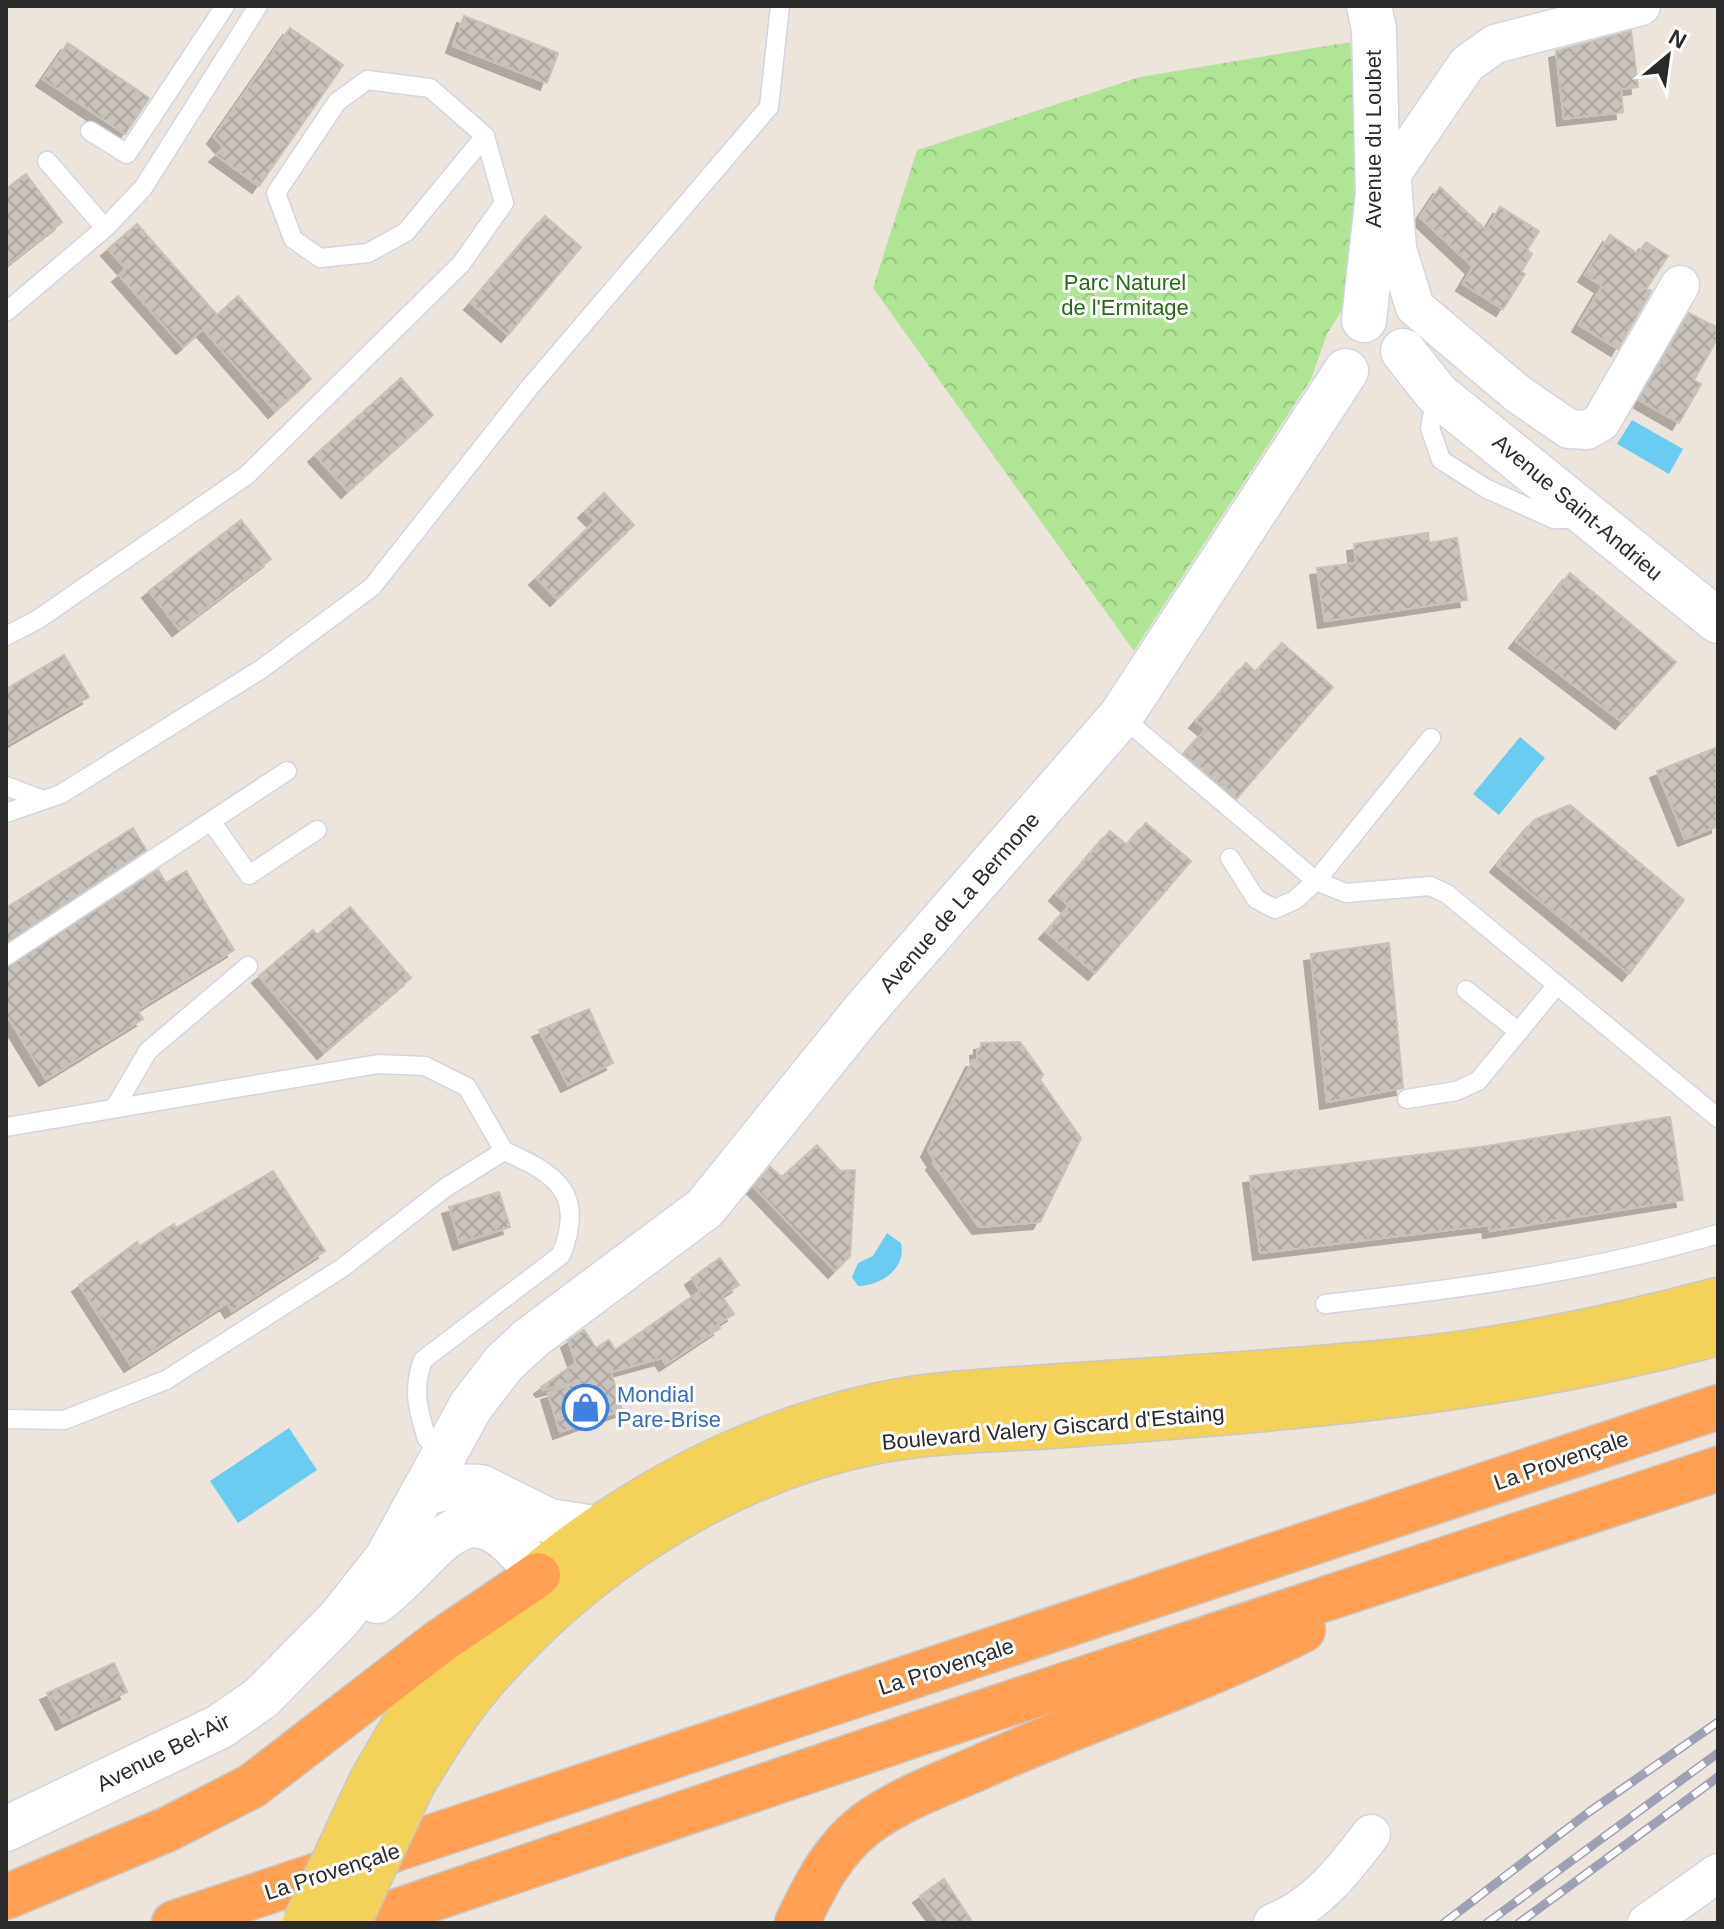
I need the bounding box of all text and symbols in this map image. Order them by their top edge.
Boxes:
north arrow [1628,16,1708,96]
text: N [1664,24,1690,54]
street label: Avenue du Loubet [1361,50,1386,228]
park label: Parc Naturel de l'Ermitage [1061,270,1189,320]
street label: Avenue Saint-Andrieu [1488,429,1668,586]
street label: Avenue de La Bermone [874,807,1045,998]
place label: Mondial Pare-Brise [617,1382,721,1432]
shop icon: Mondial Pare-Brise [562,1383,610,1431]
street label: Boulevard Valery Giscard d'Estaing [881,1400,1225,1455]
street label: La Provençale [1491,1426,1632,1495]
street label: La Provençale [875,1633,1017,1700]
street label: Avenue Bel-Air [92,1708,234,1797]
street label: La Provençale [261,1838,403,1905]

